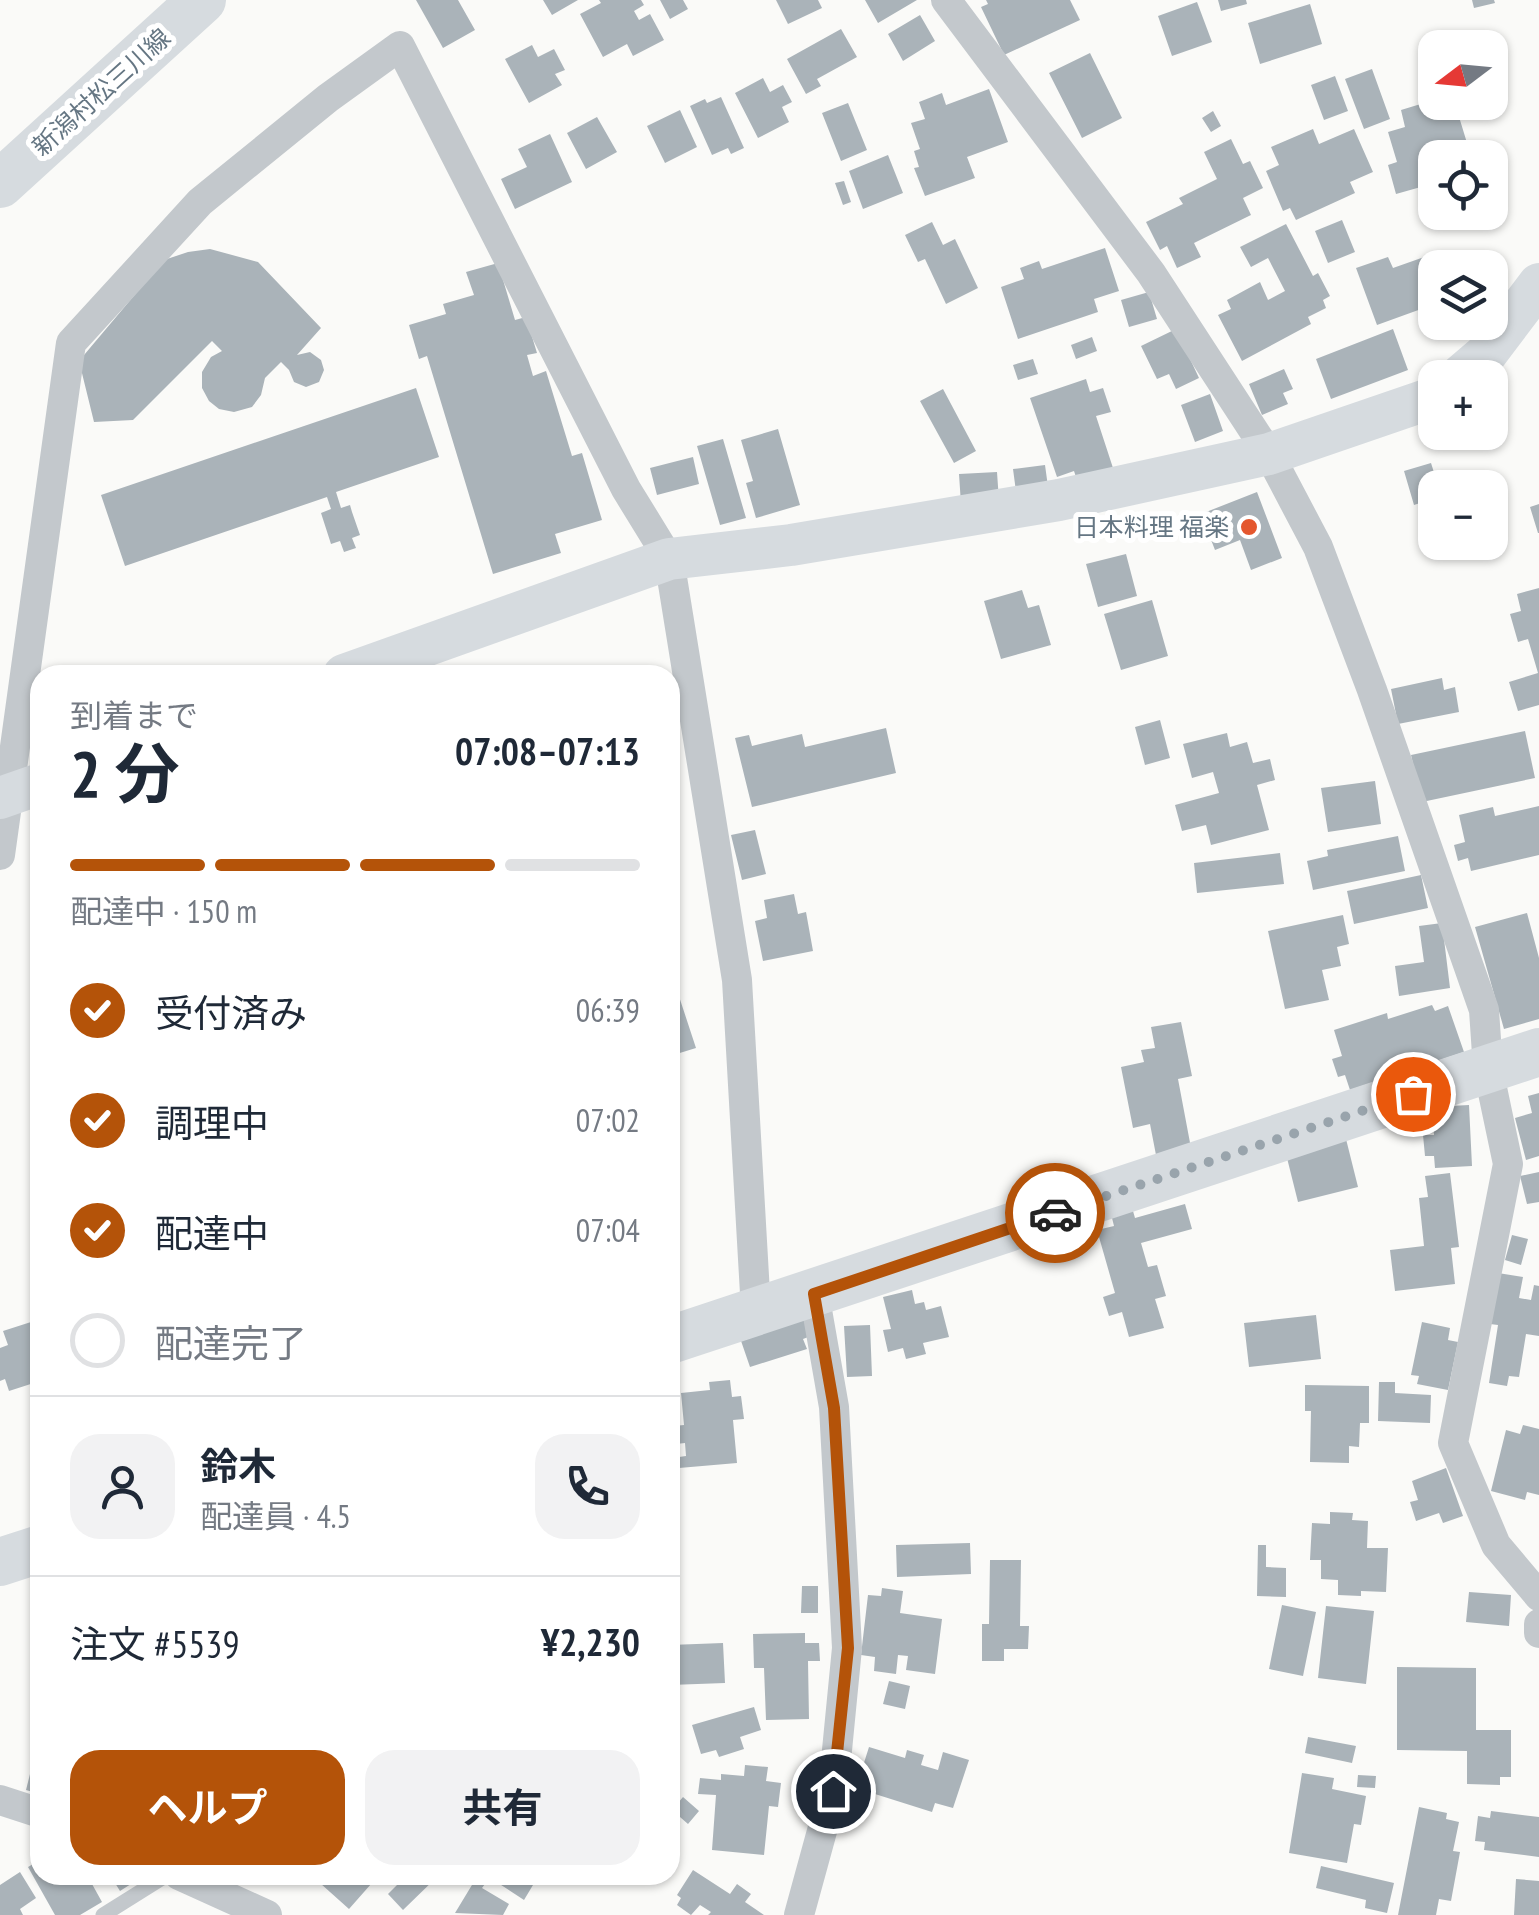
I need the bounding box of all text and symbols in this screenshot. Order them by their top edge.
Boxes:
street label: 新潟村松三川線 [25,22,177,162]
north arrow [1418,30,1508,120]
map controls [1418,30,1508,560]
button: locate [1418,140,1508,230]
button: layers [1418,250,1508,340]
button: + [1418,360,1508,450]
button: − [1418,470,1508,560]
place label: 日本料理 福楽 [1074,511,1229,543]
marker: 日本料理 福楽 [1238,516,1260,538]
text: 到着まで [70,694,198,736]
text: 07:08–07:13 [455,726,640,775]
text: 2 分 [70,731,179,815]
text: 配達中 · 150 m [70,890,257,932]
icon: check [70,983,125,1038]
text: 受付済み [155,988,307,1037]
text: 06:39 [576,989,640,1031]
pin [1371,1052,1456,1137]
icon: bag [1386,1067,1441,1122]
icon: check [70,1093,125,1148]
text: 調理中 [155,1098,269,1147]
text: 07:02 [576,1099,640,1141]
courier [1005,1163,1105,1263]
icon: car [1028,1186,1083,1241]
icon: check [70,1203,125,1258]
text: 配達中 [155,1208,269,1257]
text: 07:04 [576,1209,640,1251]
text: 配達完了 [155,1318,307,1367]
button: person [70,1434,175,1539]
button: phone [535,1434,640,1539]
text: 鈴木 [200,1441,276,1490]
text: 配達員 · 4.5 [200,1495,351,1537]
text: ¥2,230 [541,1617,640,1666]
text: 注文 #5539 [70,1619,240,1668]
pin [791,1749,876,1834]
button: ヘルプ [70,1750,345,1865]
button: 共有 [365,1750,640,1865]
icon: home [806,1764,861,1819]

